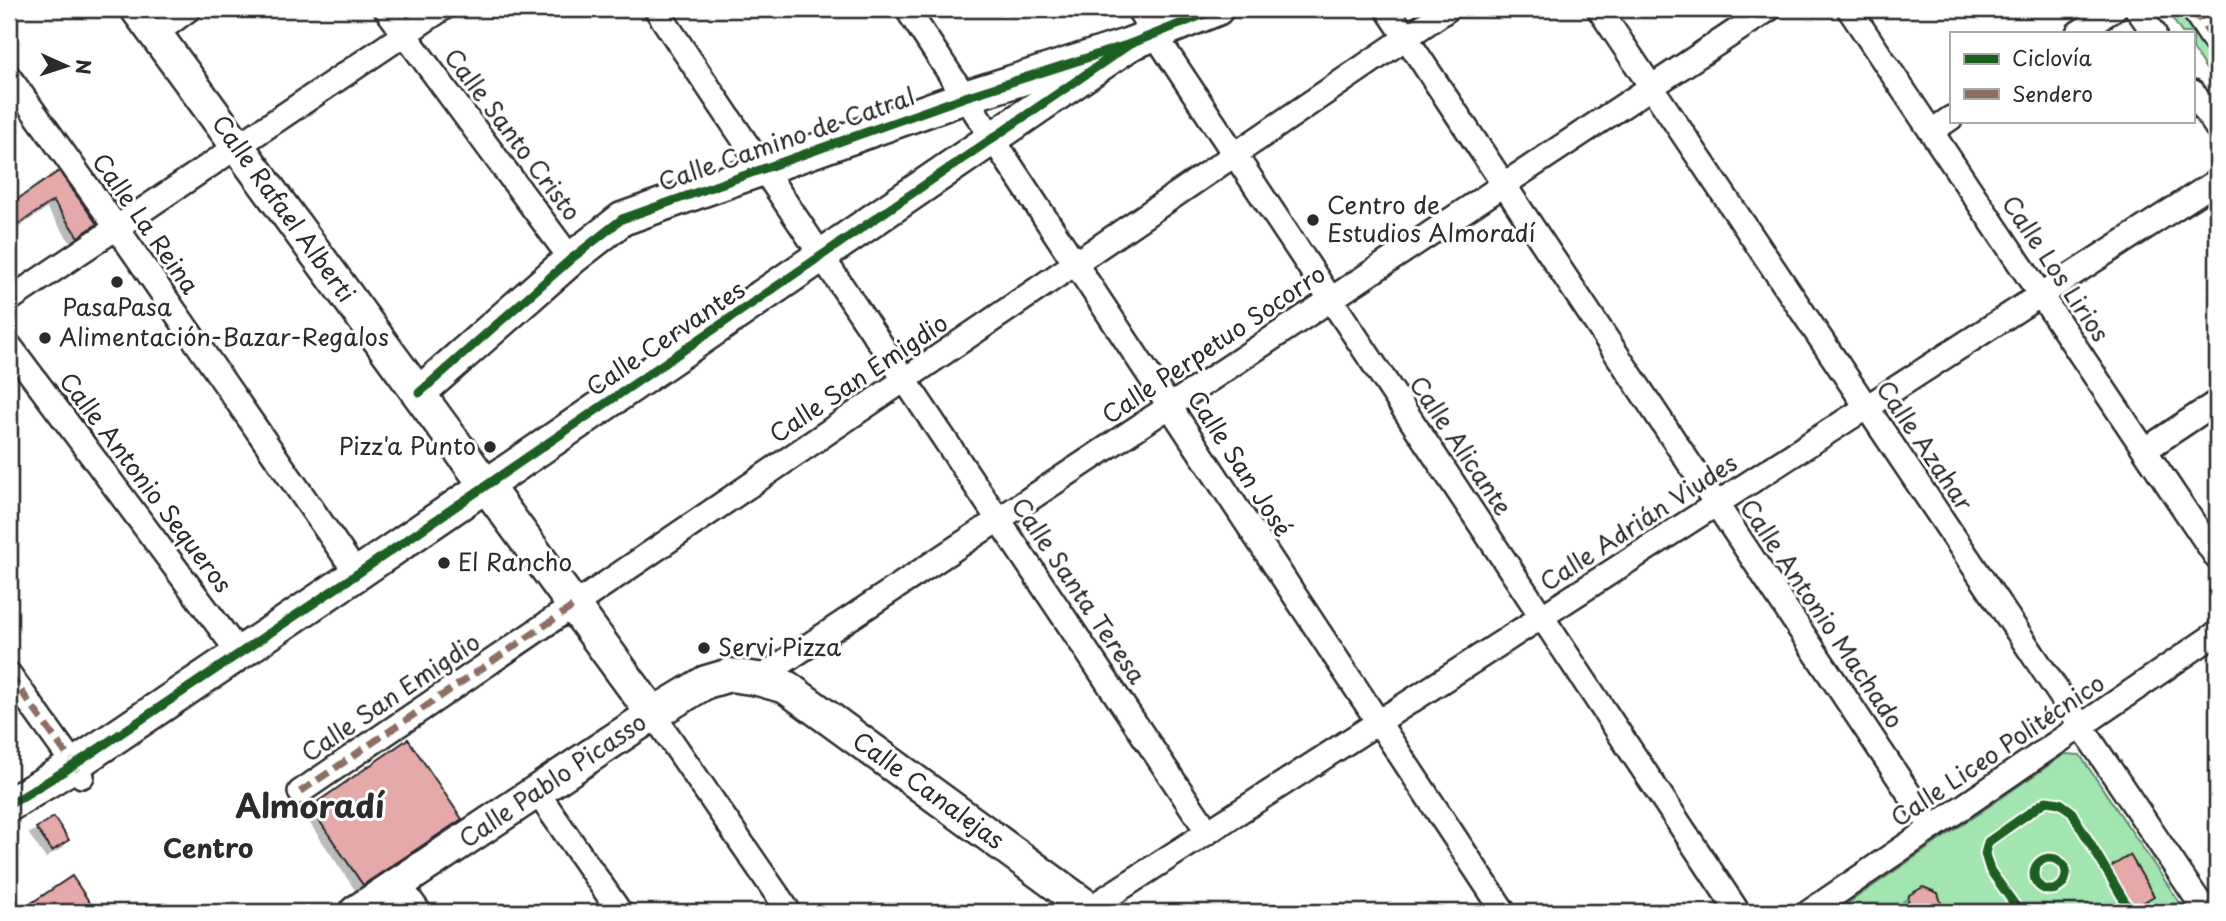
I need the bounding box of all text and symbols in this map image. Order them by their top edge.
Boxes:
north arrow [32,32,102,102]
legend [1950,32,2194,122]
street label: Calle Santo Cristo [437,40,590,228]
text: Ciclovía [2012,41,2093,73]
text: N [70,59,98,75]
street label: Calle Camino de Catral [653,77,920,199]
text: Sendero [2012,77,2093,109]
street label: Calle Rafael Alberti [204,107,365,309]
street label: Calle La Reina [85,145,209,301]
place label: Centro de Estudios Almoradí [1327,186,1536,250]
street label: Calle Los Lirios [1994,187,2119,348]
marker: Centro de Estudios Almoradí [1305,212,1321,228]
street label: Calle Perpetuo Socorro [1094,255,1332,432]
street label: Calle Cervantes [578,271,751,404]
marker: PasaPasa [109,274,125,290]
place label: PasaPasa [62,288,172,324]
street label: Calle San Emigdio [761,304,954,451]
place label: Alimentación-Bazar-Regalos [59,318,389,354]
marker: Alimentación-Bazar-Regalos [37,330,53,346]
street label: Calle Antonio Sequeros [52,364,242,600]
street label: Calle Alicante [1402,368,1522,522]
street label: Calle Azahar [1869,372,1983,517]
street label: Calle San José [1180,383,1302,543]
place label: Pizz'a Punto [339,427,476,463]
marker: Pizz'a Punto [482,439,498,455]
street label: Calle Adrián Viudes [1532,444,1744,599]
street label: Calle Santa Teresa [1004,489,1156,690]
street label: Calle Antonio Machado [1732,491,1913,735]
place label: El Rancho [458,543,572,579]
marker: El Rancho [436,555,452,571]
street label: Calle San Emigdio [293,623,486,770]
place label: Servi Pizza [718,628,841,664]
marker: Servi Pizza [696,640,712,656]
street label: Calle Liceo Politécnico [1883,664,2111,834]
street label: Calle Pablo Picasso [451,703,653,856]
street label: Calle Canalejas [846,722,1013,857]
district label: Almoradí [236,781,386,829]
district label: Centro [163,828,253,867]

